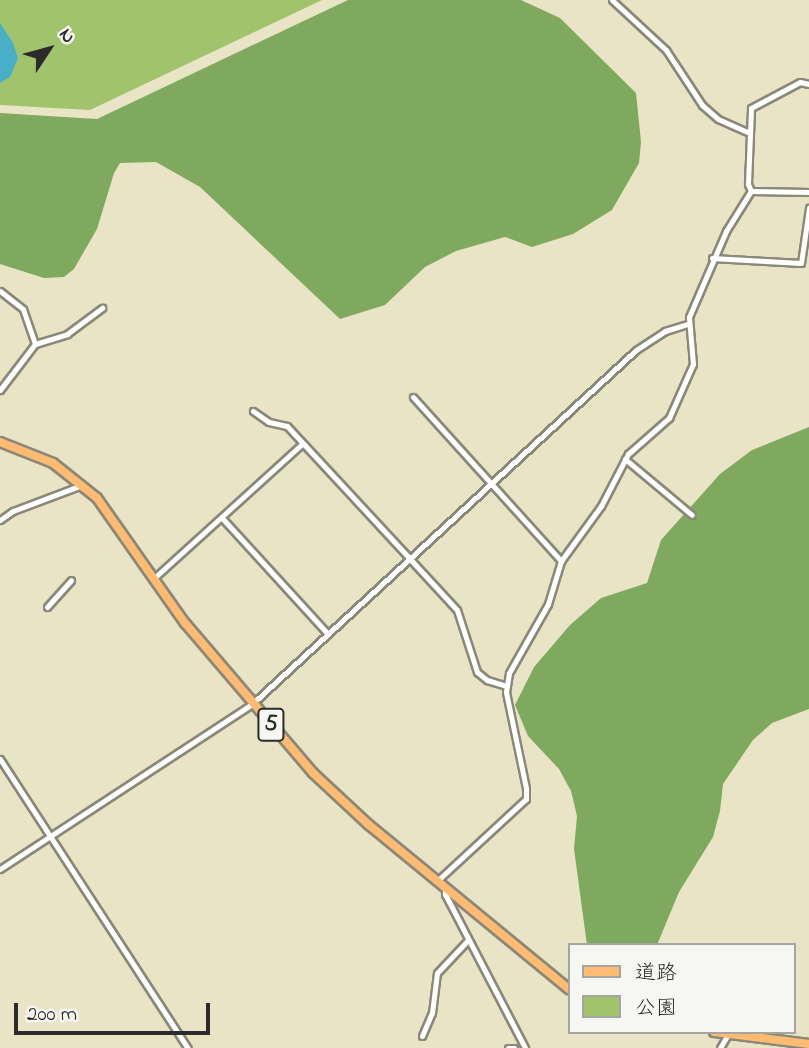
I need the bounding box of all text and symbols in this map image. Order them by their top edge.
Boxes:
north arrow [14,14,84,84]
text: N [52,23,81,49]
road number: 5 [257,706,285,744]
legend [568,943,795,1034]
text: 道路 [635,959,677,989]
scale bar [18,988,214,1032]
text: 公園 [635,994,677,1024]
text: 200 m [27,1000,77,1030]

